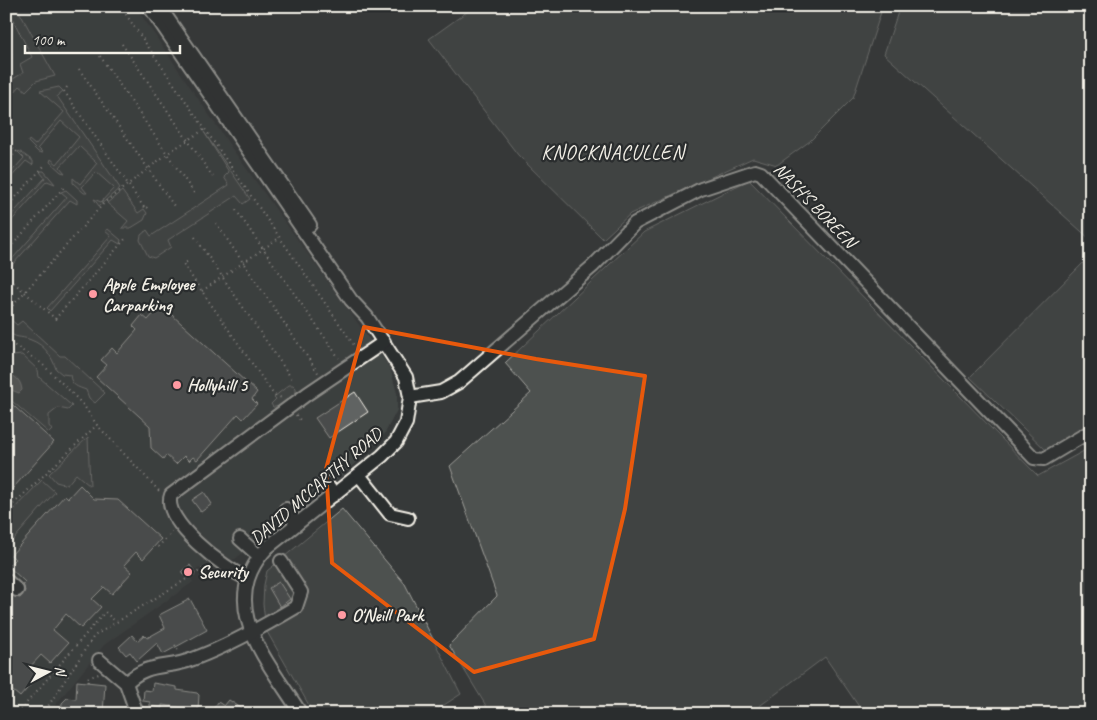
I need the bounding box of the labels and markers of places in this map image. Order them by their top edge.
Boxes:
place label: Apple Employee Carparking [103,273,196,316]
marker: Apple Employee Carparking [87,288,99,300]
place label: Hollyhill 5 [187,374,249,396]
marker: Hollyhill 5 [171,379,183,391]
place label: Security [198,561,250,583]
marker: Security [182,566,194,578]
place label: O'Neill Park [352,604,425,626]
marker: O'Neill Park [336,609,348,621]

